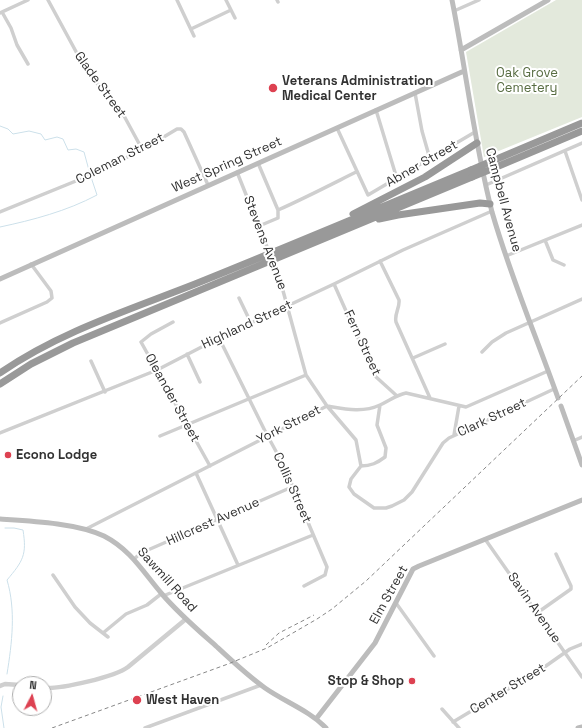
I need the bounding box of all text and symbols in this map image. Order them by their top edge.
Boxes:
street label: Glade Street [71,49,129,121]
park label: Oak Grove Cemetery [496,65,558,96]
place label: Veterans Administration Medical Center [282,73,433,104]
marker: Veterans Administration Medical Center [267,82,279,94]
street label: Coleman Street [73,130,167,188]
street label: West Spring Street [170,134,284,196]
street label: Abner Street [383,137,461,191]
street label: Campbell Avenue [482,146,524,254]
street label: Stevens Avenue [240,194,290,292]
street label: Highland Street [199,297,295,353]
street label: Fern Street [340,308,384,378]
street label: Oleander Street [141,351,203,445]
street label: Clark Street [455,395,529,441]
street label: York Street [254,402,324,448]
place label: Econo Lodge [16,447,97,463]
marker: Econo Lodge [3,450,13,460]
street label: Collis Street [269,450,315,526]
street label: Hillcrest Avenue [164,495,262,549]
street label: Sawmill Road [134,544,200,616]
street label: Elm Street [366,563,412,627]
street label: Savin Avenue [504,570,564,646]
street label: Center Street [467,660,549,718]
place label: Stop & Shop [328,673,404,689]
north arrow [12,676,52,716]
marker: Stop & Shop [407,676,417,686]
text: N [29,678,38,692]
place label: West Haven [146,692,219,708]
marker: West Haven [131,694,143,706]

